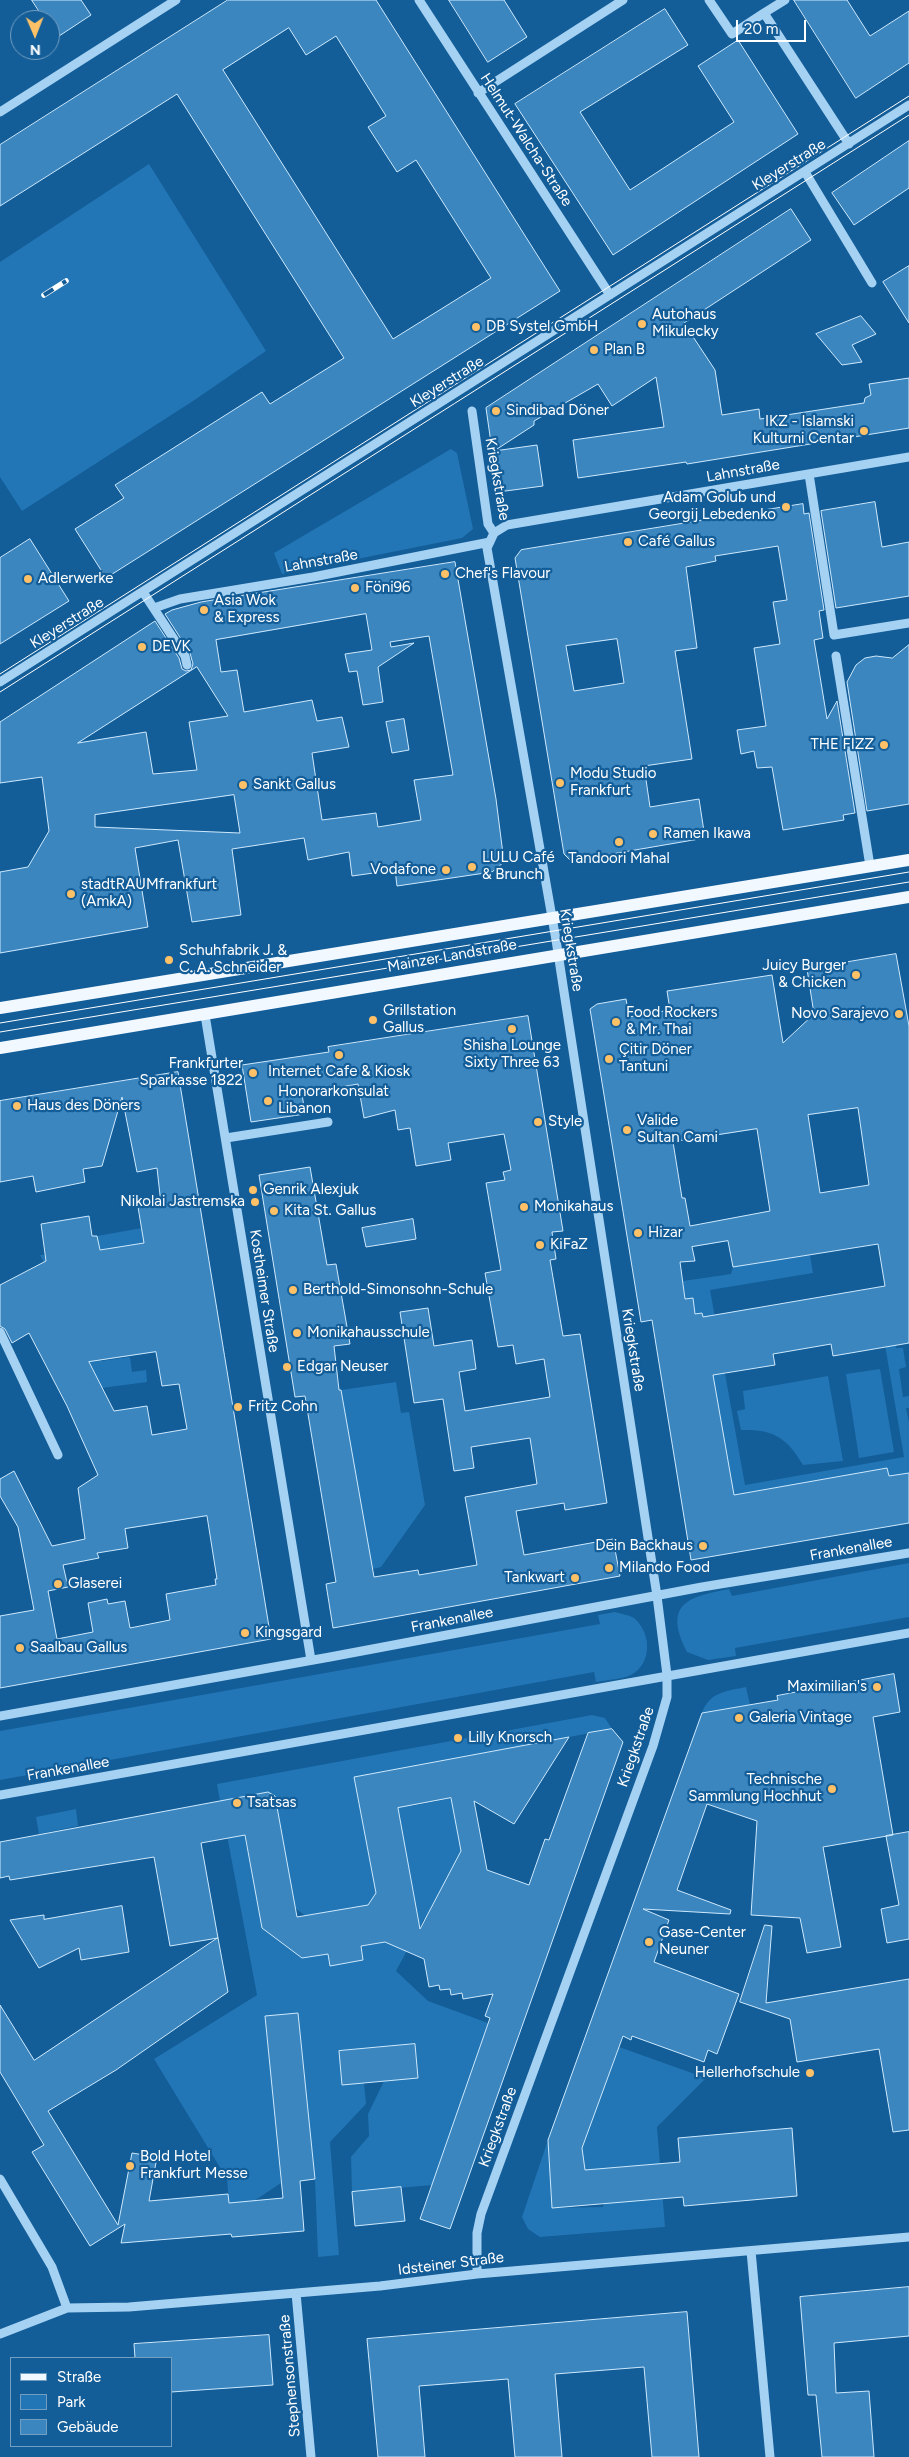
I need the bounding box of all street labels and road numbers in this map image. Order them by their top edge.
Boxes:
street label: Helmut-Walcha-Straße [476,70,576,210]
street label: Kleyerstraße [749,135,829,195]
street label: Kleyerstraße [407,352,487,412]
street label: Kriegkstraße [481,436,513,522]
street label: Lahnstraße [705,456,781,486]
street label: Lahnstraße [283,546,359,576]
street label: Kleyerstraße [27,593,107,653]
street label: Kriegkstraße [556,907,586,993]
street label: Mainzer Landstraße [386,936,518,976]
street label: Kostheimer Straße [245,1228,283,1354]
street label: Kriegkstraße [618,1307,648,1393]
street label: Frankenallee [808,1533,894,1565]
street label: Frankenallee [409,1603,495,1637]
street label: Kriegkstraße [614,1704,658,1790]
street label: Frankenallee [25,1753,111,1785]
street label: Kriegkstraße [475,2084,521,2170]
street label: Idsteiner Straße [397,2249,505,2279]
street label: Stephensonstraße [276,2314,304,2438]

